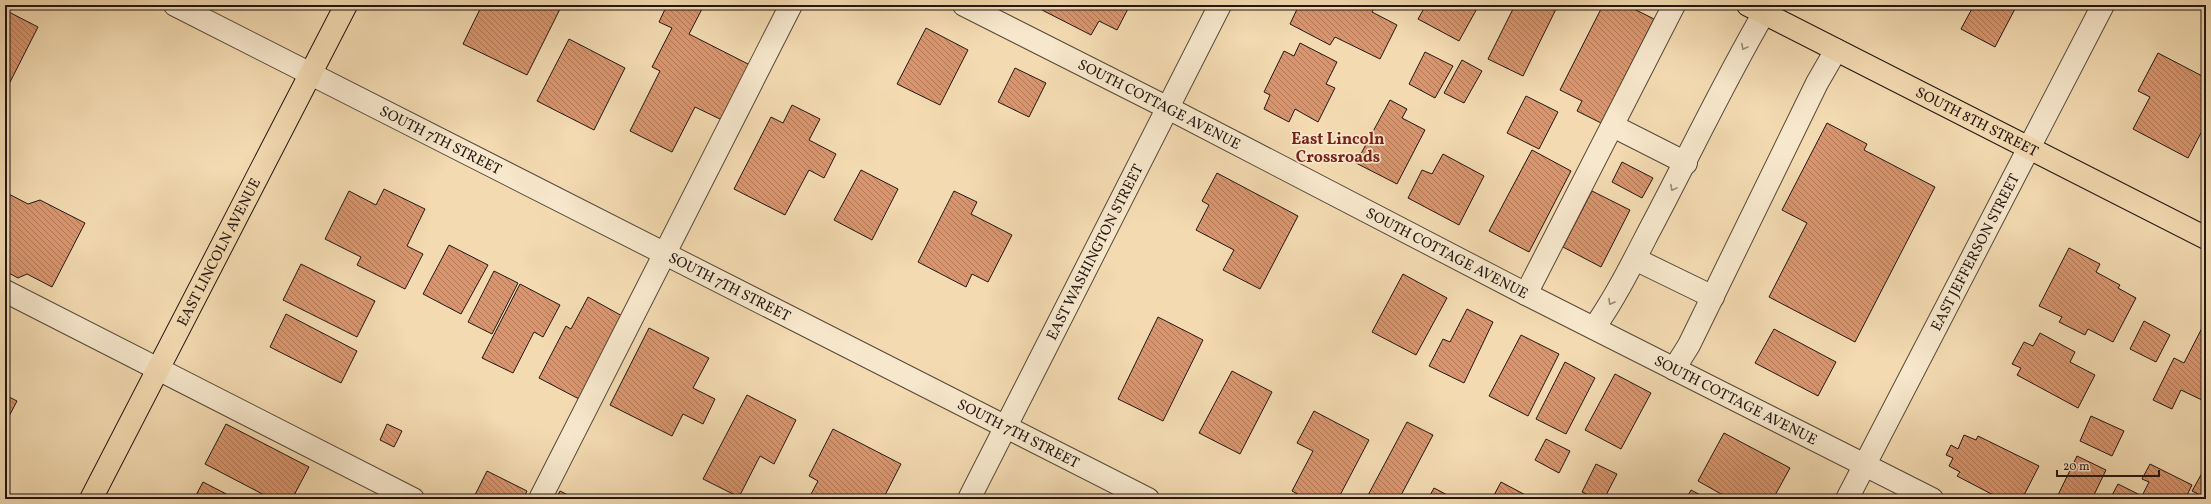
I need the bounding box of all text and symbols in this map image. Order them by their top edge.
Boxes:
one-way arrow [1742,43,1749,50]
street label: SOUTH COTTAGE AVENUE [1074,55,1244,156]
street label: SOUTH 8TH STREET [1911,83,2042,163]
street label: SOUTH 7TH STREET [375,101,505,181]
district label: East Lincoln Crossroads [1291,129,1385,169]
street label: EAST WASHINGTON STREET [1042,161,1149,344]
street label: EAST JEFFERSON STREET [1927,170,2026,335]
street label: EAST LINCOLN AVENUE [173,175,267,330]
one-way arrow [1670,184,1677,191]
street label: SOUTH COTTAGE AVENUE [1362,203,1531,305]
street label: SOUTH 7TH STREET [664,248,794,328]
one-way arrow [1609,298,1616,305]
street label: SOUTH COTTAGE AVENUE [1650,351,1820,451]
street label: SOUTH 7TH STREET [953,395,1083,474]
scale bar [2057,452,2159,478]
text: 20 m [2063,459,2090,475]

